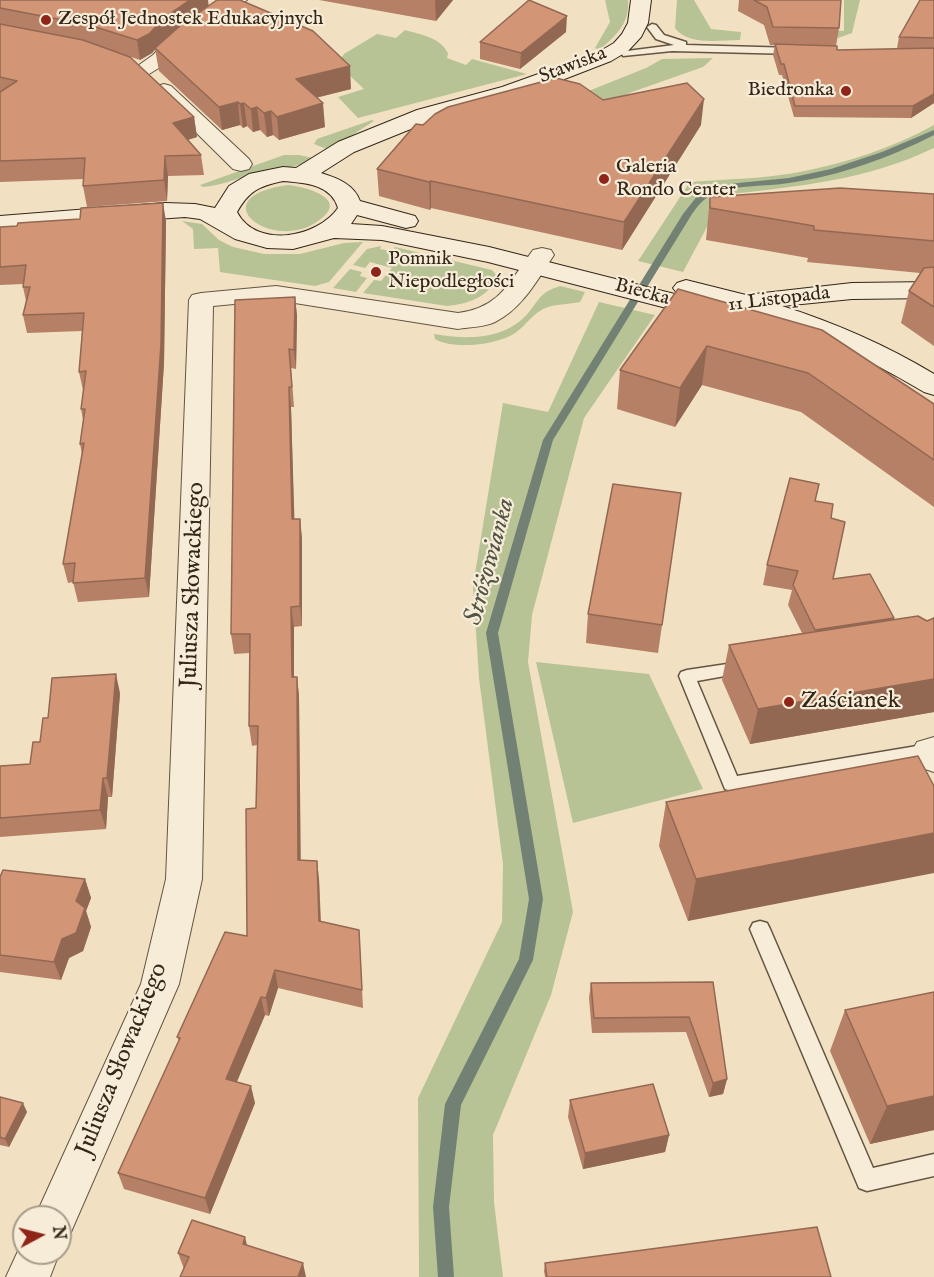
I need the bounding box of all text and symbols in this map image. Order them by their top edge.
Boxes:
place label: Zespół Jednostek Edukacyjnych [58,8,323,32]
marker: Zespół Jednostek Edukacyjnych [39,13,53,27]
street label: Stawiska [536,42,610,90]
place label: Biedronka [748,79,834,103]
marker: Biedronka [839,84,853,98]
place label: Galeria Rondo Center [616,156,736,203]
marker: Galeria Rondo Center [597,172,611,186]
place label: Pomnik Niepodległości [388,248,514,295]
marker: Pomnik Niepodległości [369,265,383,279]
street label: Biecka [612,274,672,312]
street label: 11 Listopada [727,282,831,318]
street label: Juliusza Słowackiego [176,482,212,688]
water label: Stróżowianka [459,495,523,629]
place label: Zaścianek [801,688,900,716]
marker: Zaścianek [782,695,796,709]
street label: Juliusza Słowackiego [71,959,175,1161]
north arrow [12,1205,72,1265]
text: N [47,1225,69,1241]

